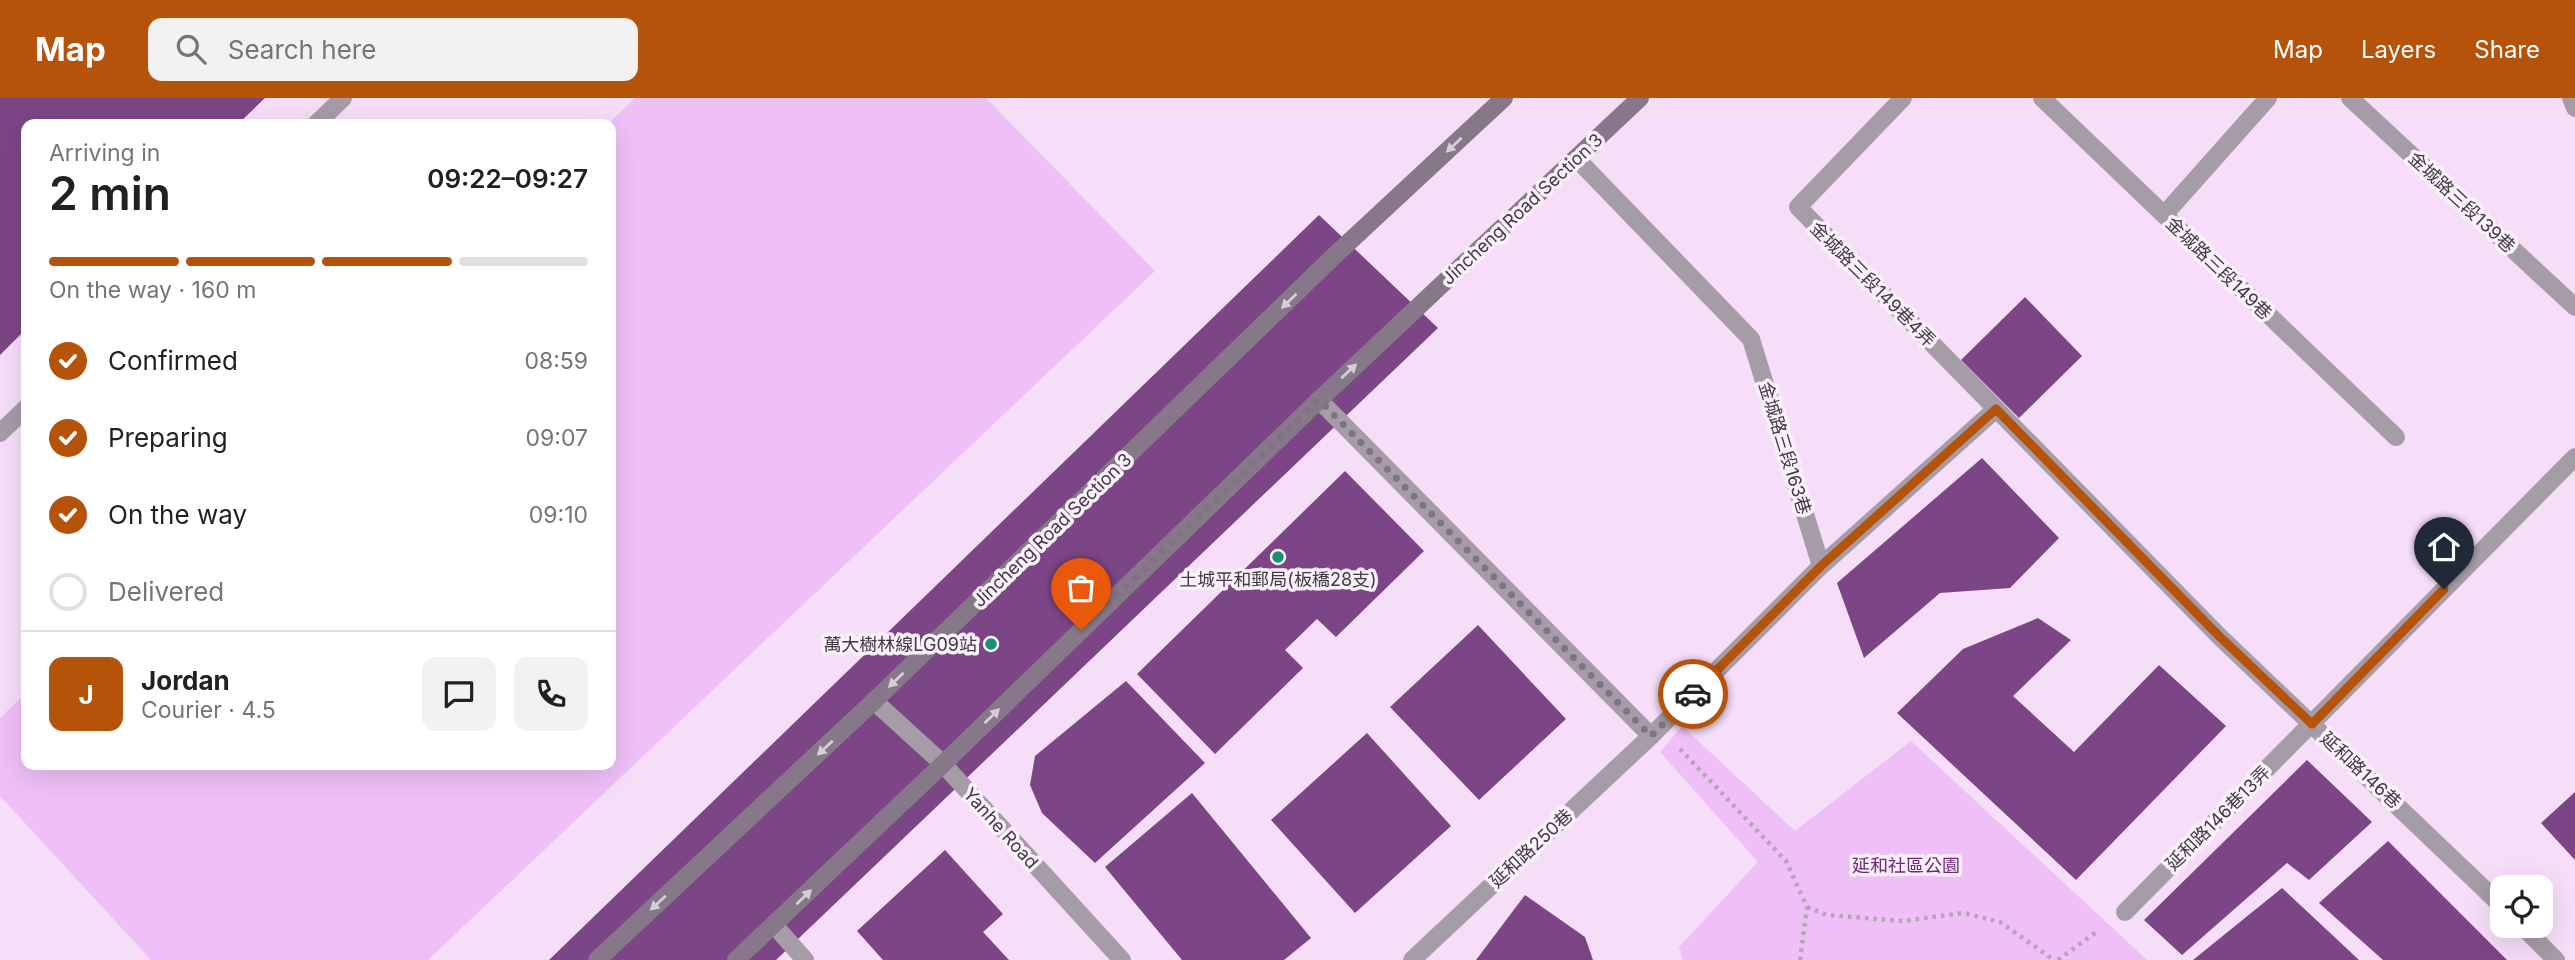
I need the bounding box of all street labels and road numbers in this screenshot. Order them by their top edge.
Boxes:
street label: Jincheng Road Section 3 [1437,129,1607,289]
street label: 金城路三段139巷 [2405,147,2519,257]
street label: 金城路三段149巷 [2162,212,2276,324]
street label: 金城路三段149巷4弄 [1806,217,1940,351]
street label: 金城路三段163巷 [1755,379,1815,517]
street label: Jincheng Road Section 3 [968,449,1136,611]
street label: 延和路146巷 [2316,727,2406,813]
street label: 延和路146巷13弄 [2162,762,2274,874]
street label: Yanhe Road [959,783,1043,873]
street label: 延和路250巷 [1485,804,1577,892]

